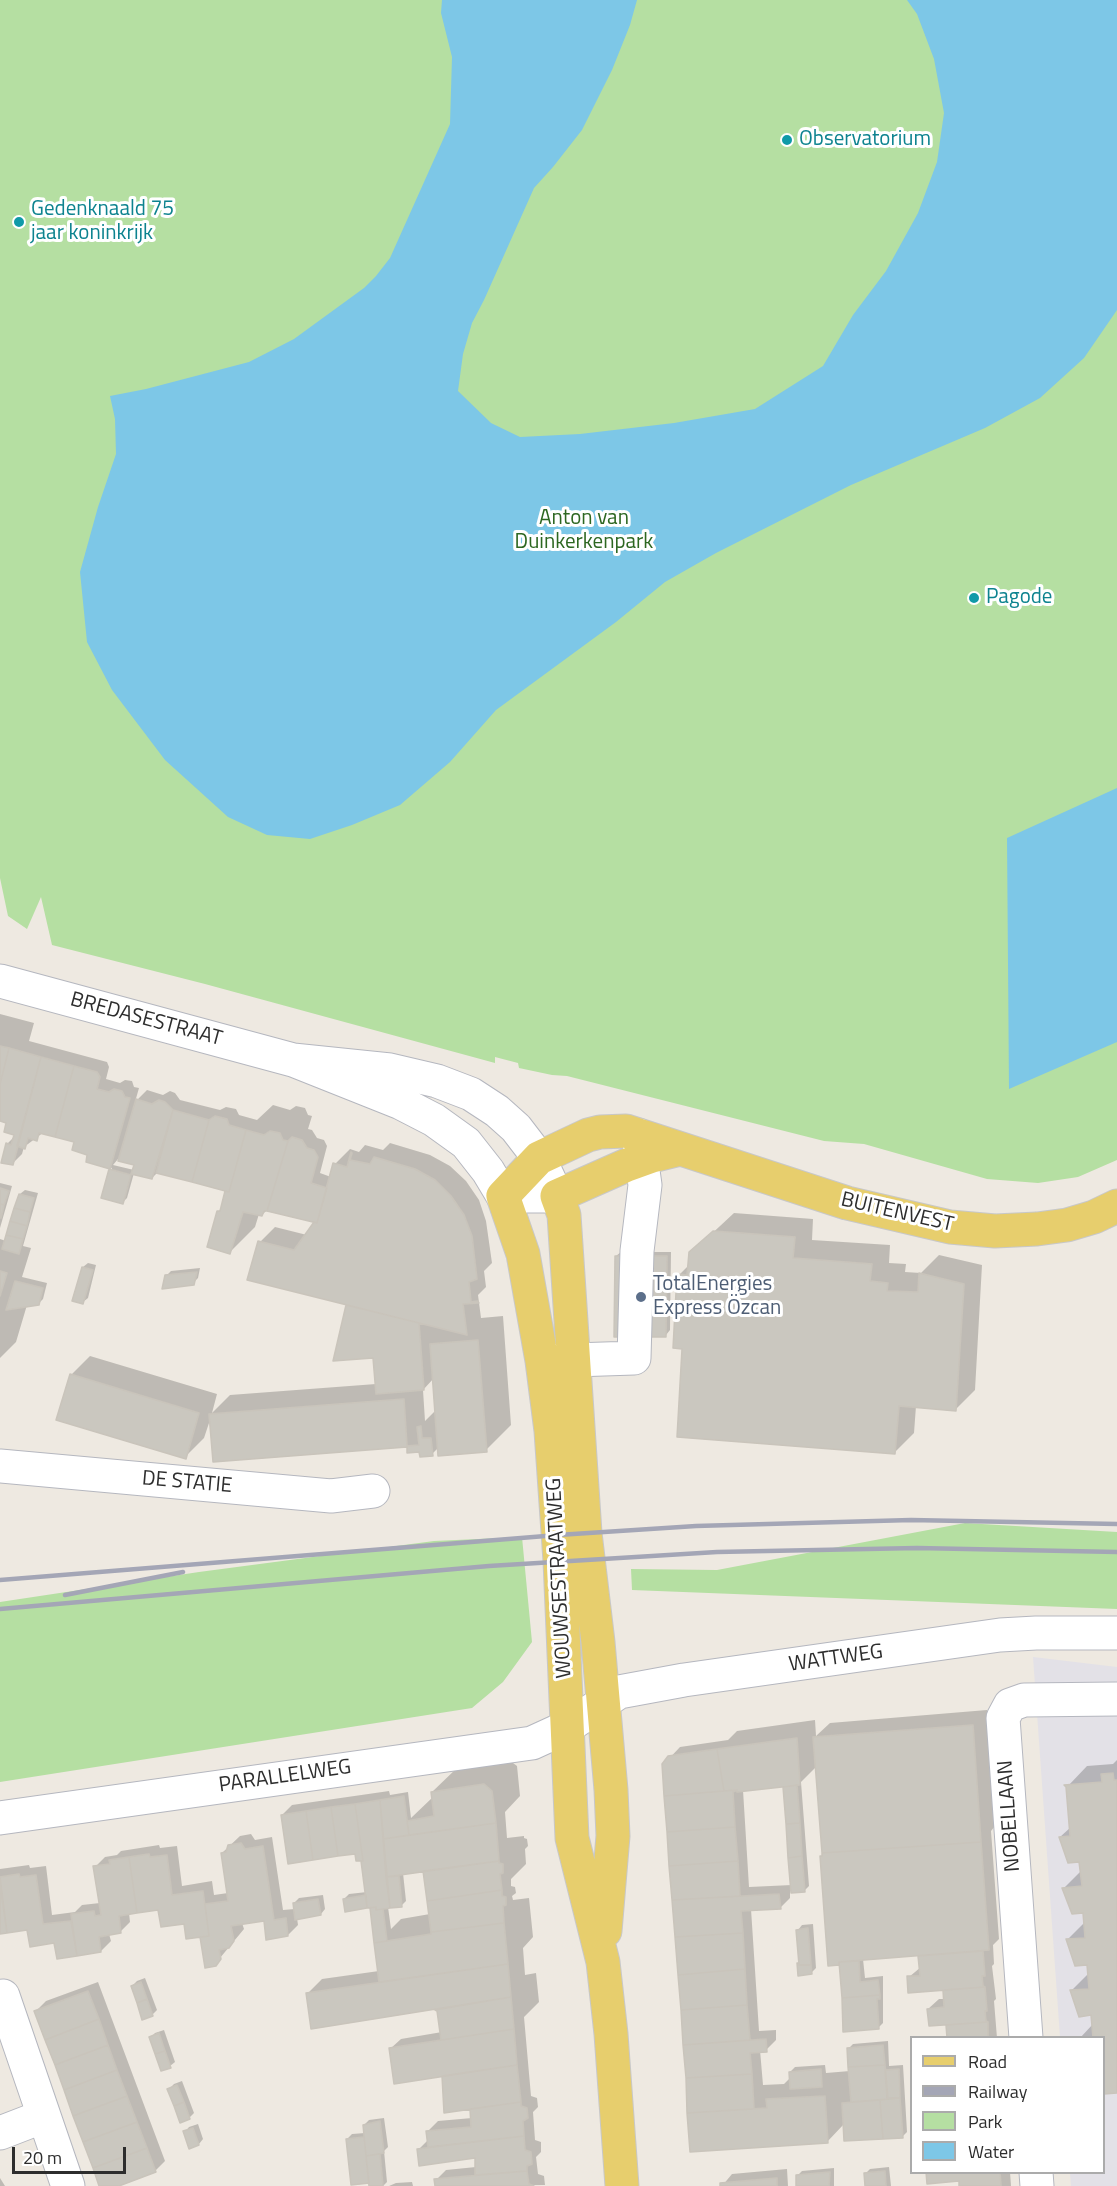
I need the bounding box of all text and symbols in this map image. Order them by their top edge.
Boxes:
place label: Observatorium [799,127,931,153]
marker: Observatorium [780,133,794,147]
place label: Gedenknaald 75 jaar koninkrijk [31,197,174,247]
marker: Gedenknaald 75 jaar koninkrijk [12,215,26,229]
park label: Anton van Duinkerkenpark [515,506,653,556]
place label: Pagode [986,585,1052,611]
marker: Pagode [967,591,981,605]
street label: BREDASESTRAAT [67,988,225,1052]
street label: BUITENVEST [838,1188,956,1238]
place label: TotalEnergies Express Özcan [653,1272,781,1322]
marker: TotalEnergies Express Özcan [634,1290,648,1304]
street label: DE STATIE [141,1467,233,1499]
street label: WOUWSESTRAATWEG [542,1477,578,1679]
street label: WATTWEG [787,1640,885,1678]
street label: PARALLELWEG [217,1755,353,1799]
street label: NOBELLAAN [994,1759,1026,1873]
legend [910,2036,1105,2174]
text: Road [968,2048,1007,2075]
text: Railway [968,2078,1027,2105]
text: Park [968,2108,1002,2135]
scale bar [15,2135,129,2173]
text: Water [968,2138,1014,2165]
text: 20 m [23,2144,62,2171]

